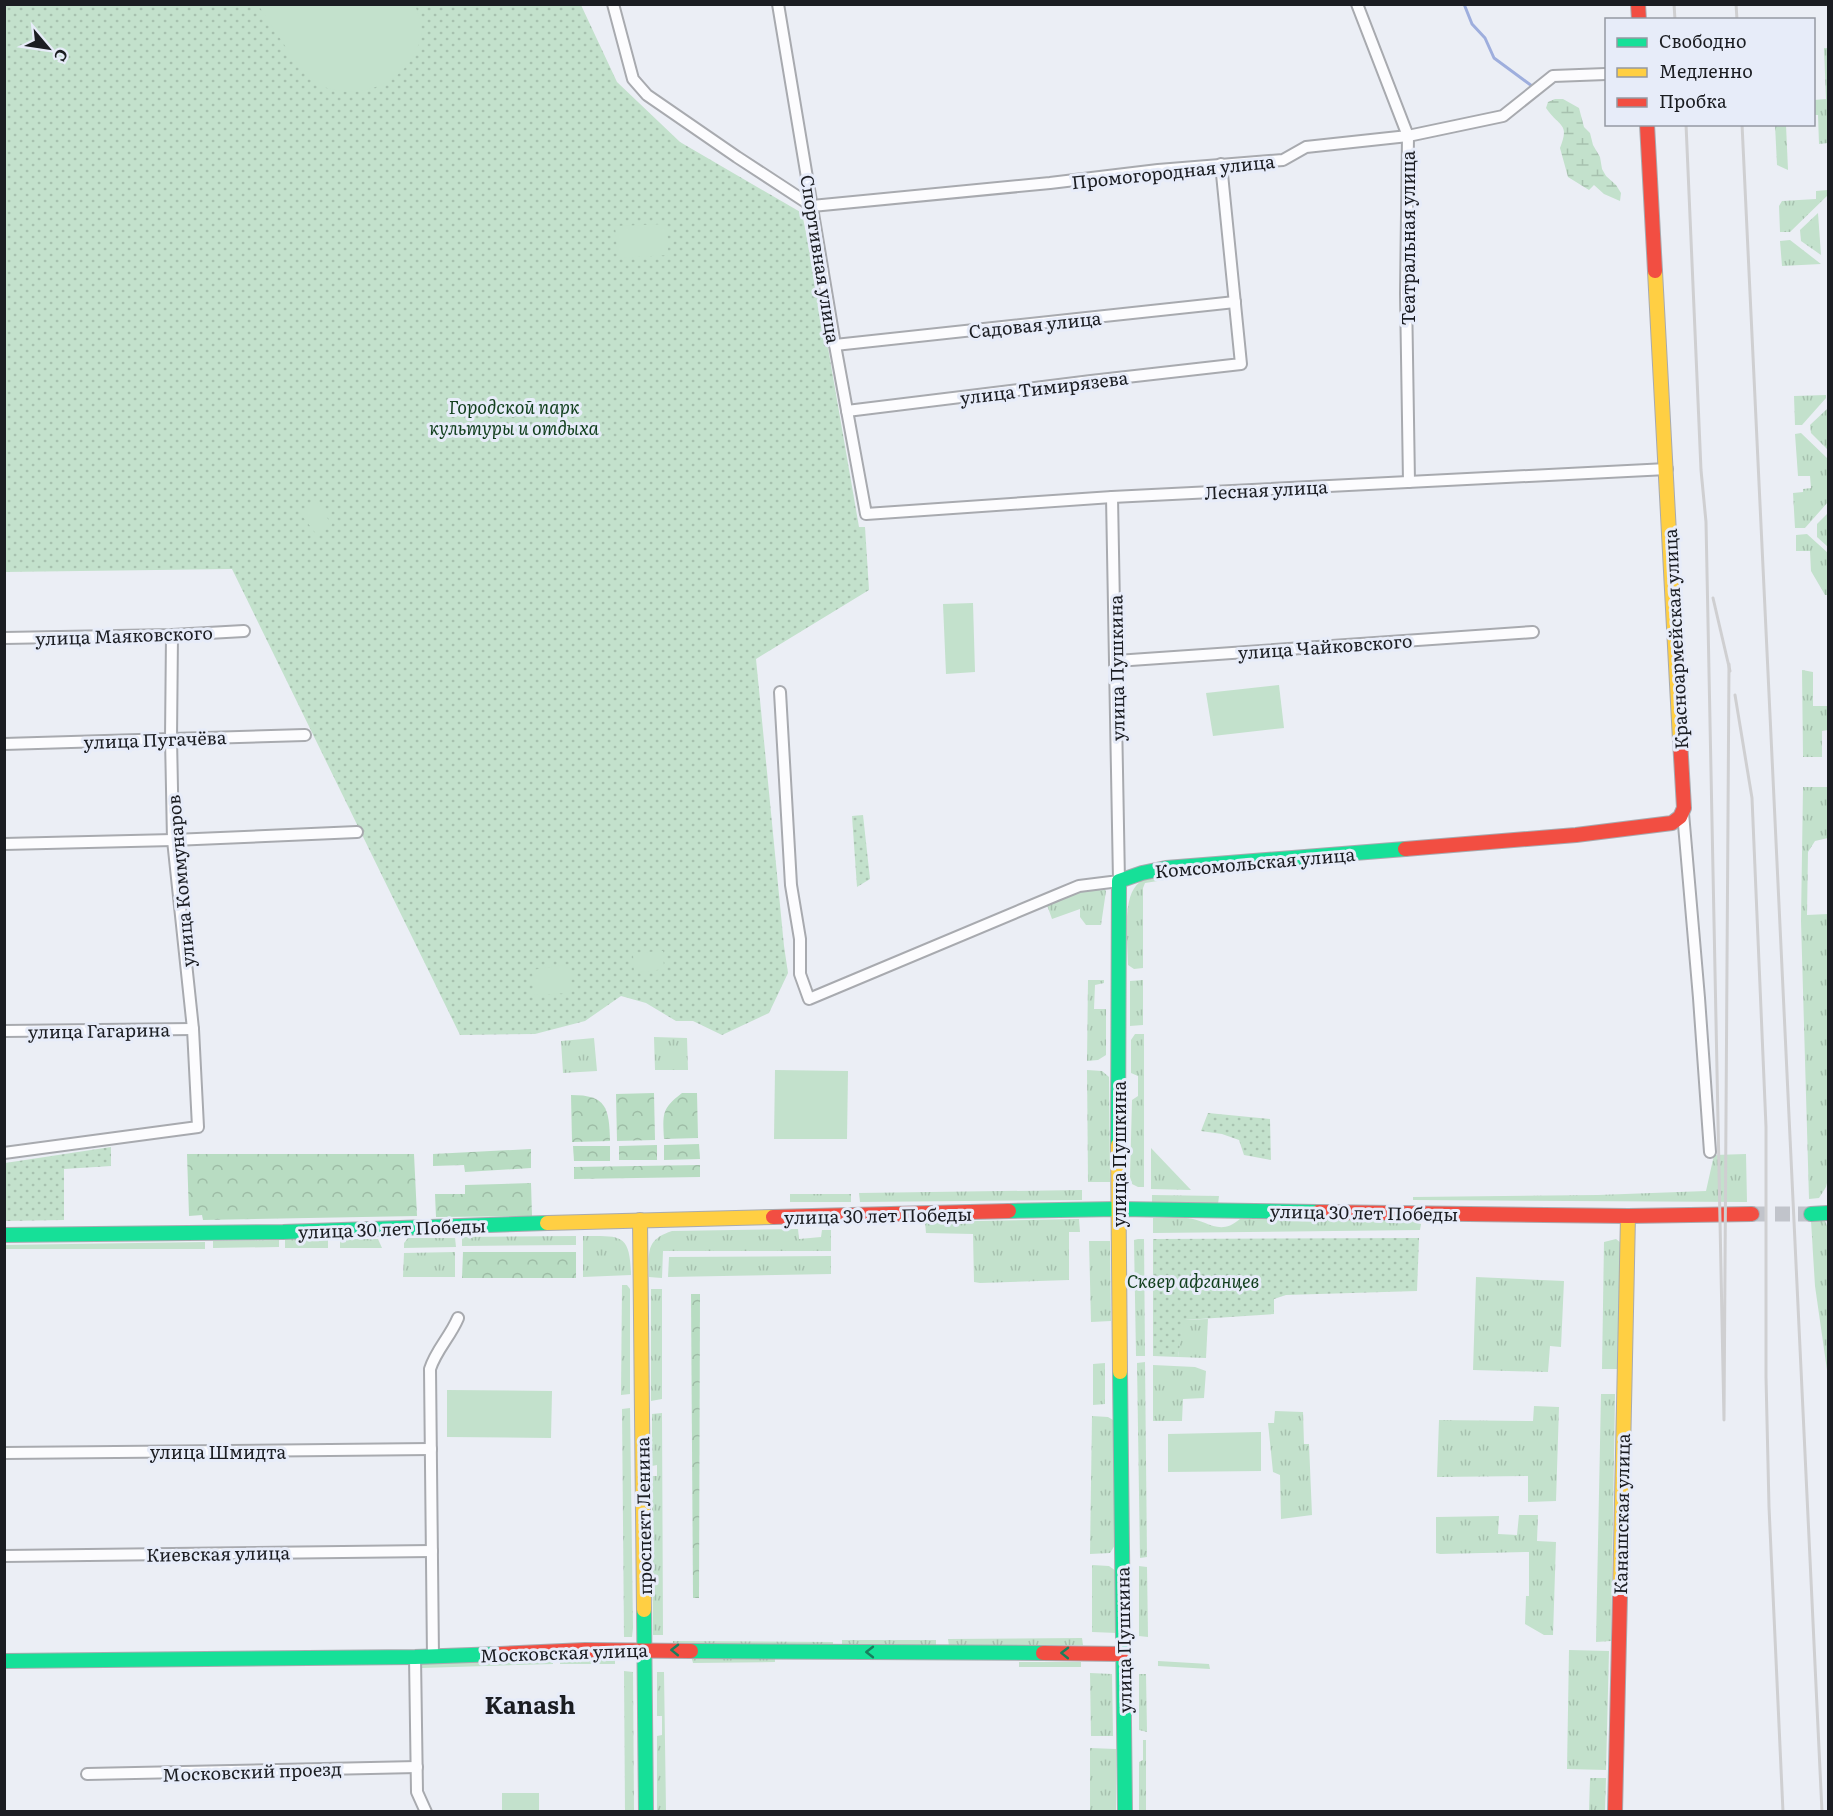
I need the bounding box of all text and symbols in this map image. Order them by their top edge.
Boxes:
north arrow [18,18,78,78]
legend [1605,18,1815,126]
text: Свободно [1659,27,1747,54]
text: С [49,45,75,67]
text: Медленно [1659,57,1753,84]
text: Пробка [1659,87,1727,114]
street label: Промогородная улица [1070,147,1276,195]
street label: Театральная улица [1394,150,1421,325]
street label: Спортивная улица [794,173,848,346]
street label: Садовая улица [967,304,1103,344]
street label: улица Тимирязева [958,363,1130,411]
park label: Городской парк культуры и отдыха [429,393,599,441]
street label: Лесная улица [1204,472,1329,506]
street label: Красноармейская улица [1656,528,1694,750]
street label: улица Пушкина [1101,594,1131,741]
street label: улица Маяковского [35,618,213,652]
street label: улица Чайковского [1237,626,1413,666]
street label: улица Пугачёва [83,723,227,755]
street label: улица Коммунаров [159,794,201,968]
street label: Комсомольская улица [1154,840,1357,884]
street label: улица Гагарина [28,1015,171,1045]
street label: улица Пушкина [1105,1080,1132,1227]
street label: улица 30 лет Победы [1270,1197,1458,1227]
street label: улица 30 лет Победы [784,1200,972,1230]
street label: улица 30 лет Победы [298,1211,486,1245]
park label: Сквер афганцев [1127,1267,1259,1294]
street label: Канашская улица [1606,1433,1636,1595]
street label: проспект Ленина [628,1436,658,1595]
street label: улица Шмидта [150,1438,287,1465]
street label: Киевская улица [146,1538,291,1568]
street label: улица Пушкина [1108,1566,1138,1713]
street label: Московская улица [480,1636,649,1668]
one-way arrow [671,1644,680,1656]
one-way arrow [866,1646,875,1659]
one-way arrow [1060,1647,1069,1659]
district label: Kanash [484,1686,576,1721]
street label: Московский проезд [162,1754,342,1788]

